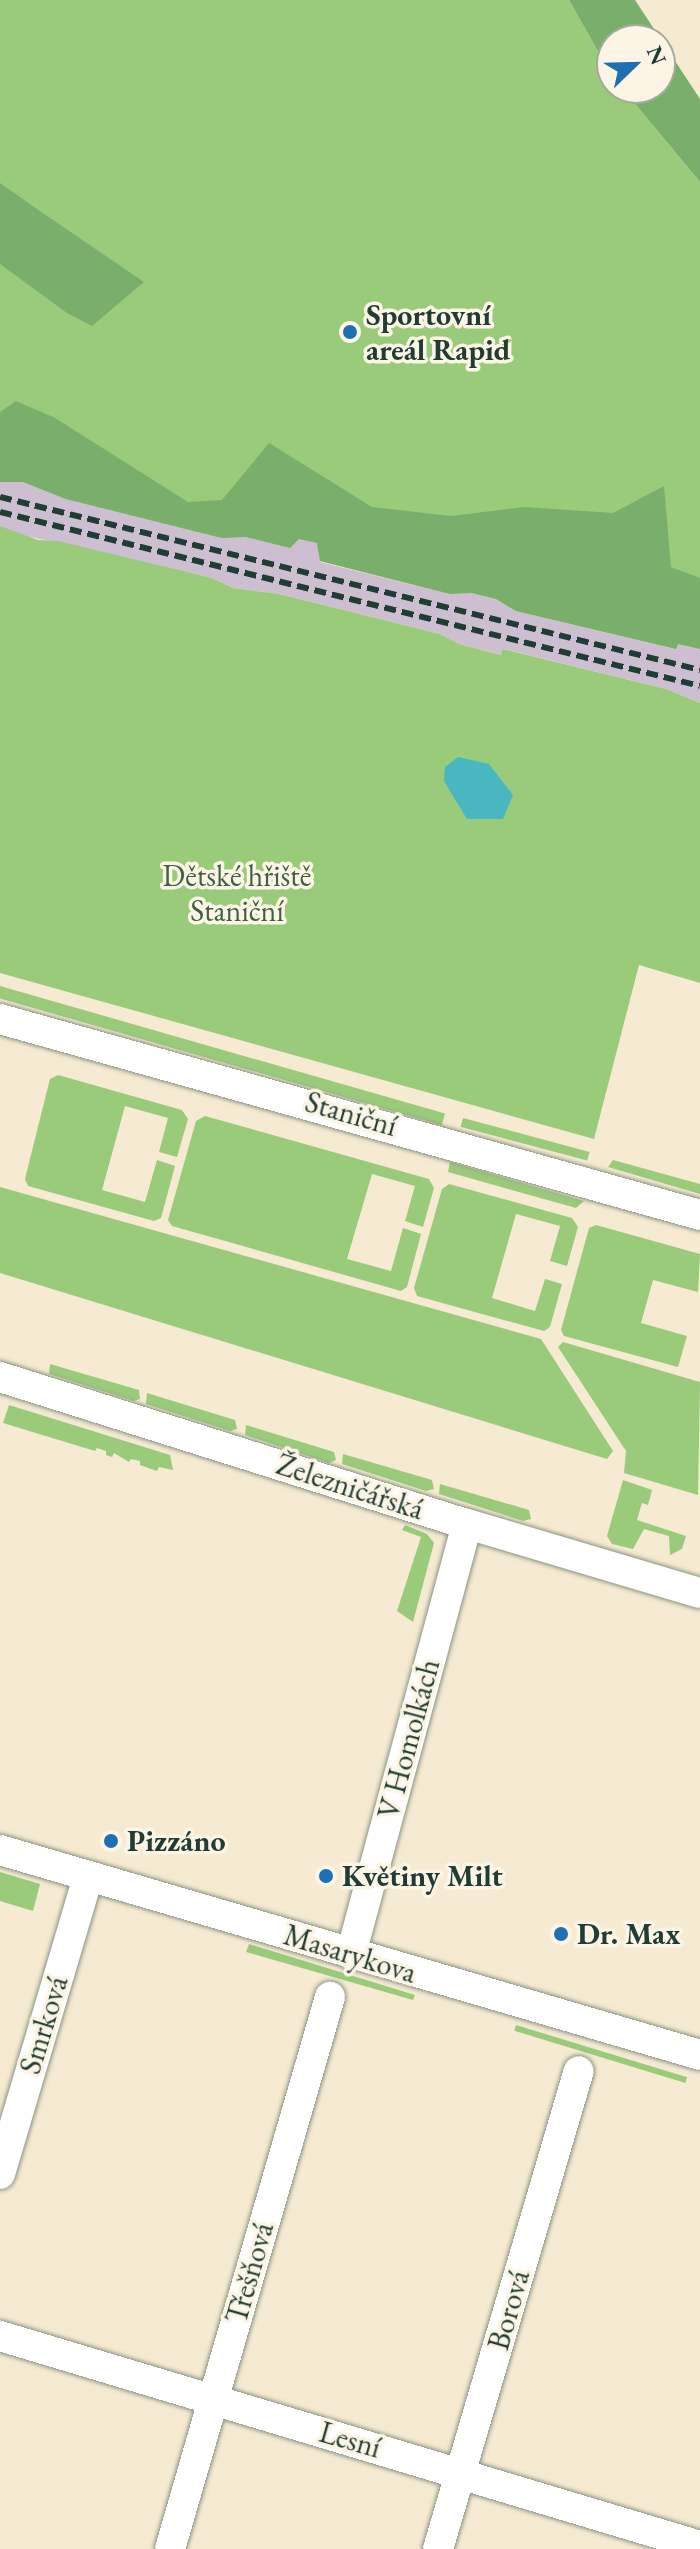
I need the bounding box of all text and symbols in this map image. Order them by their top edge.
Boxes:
north arrow [596,24,676,104]
text: N [640,41,674,69]
place label: Sportovní areál Rapid [366,297,510,368]
marker: Sportovní areál Rapid [341,323,359,341]
park label: Dětské hřiště Staniční [163,858,311,928]
street label: Staniční [301,1084,401,1144]
street label: Železničářská [272,1446,428,1528]
street label: V Homolkách [370,1655,448,1823]
place label: Pizzáno [127,1823,225,1859]
marker: Pizzáno [102,1832,120,1850]
place label: Květiny Milt [342,1858,503,1894]
marker: Květiny Milt [317,1867,335,1885]
place label: Dr. Max [577,1916,680,1952]
street label: Masarykova [280,1917,420,1991]
marker: Dr. Max [552,1925,570,1943]
street label: Smrková [12,1972,76,2078]
street label: Třešňová [218,2218,282,2328]
street label: Borová [480,2266,538,2354]
street label: Lesní [315,2414,385,2466]

